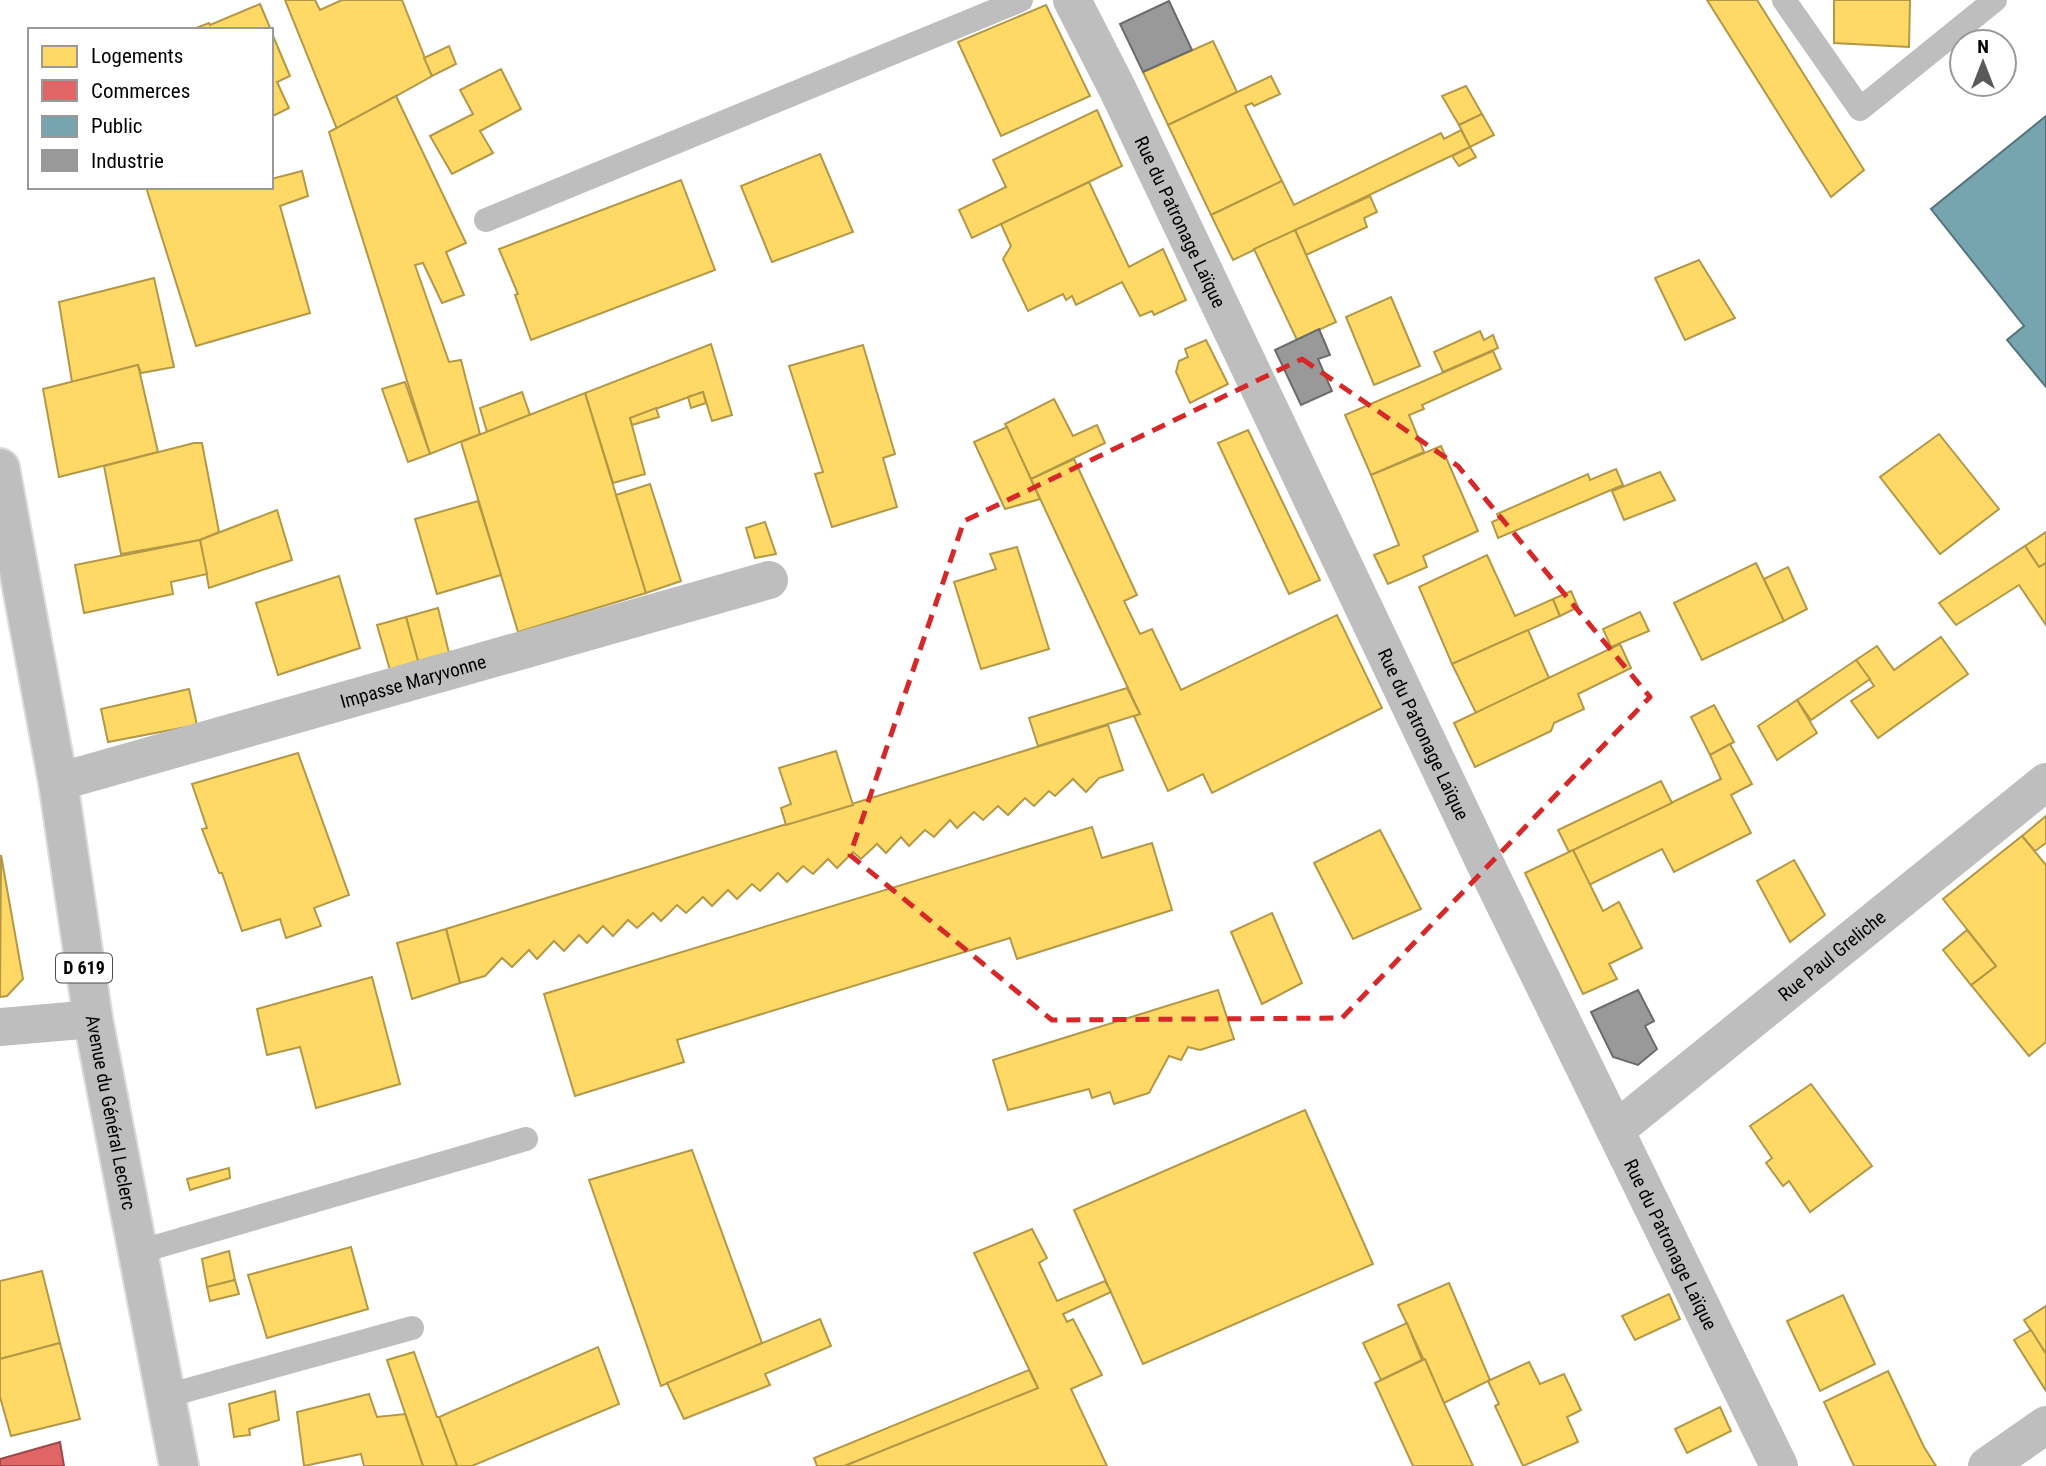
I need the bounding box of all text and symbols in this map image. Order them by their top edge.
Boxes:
legend [28,28,273,189]
north arrow [1948,28,2018,98]
text: N [1977,35,1989,58]
text: Logements [91,44,183,68]
text: Commerces [91,79,190,103]
text: Public [91,114,143,138]
street label: Rue du Patronage Laïque [1130,133,1231,312]
text: Industrie [91,149,164,173]
street label: Rue du Patronage Laïque [1373,645,1474,824]
street label: Impasse Maryvonne [338,650,489,713]
street label: Rue Paul Greliche [1774,905,1890,1006]
road number: D 619 [56,953,112,982]
street label: Avenue du Général Leclerc [80,1013,141,1212]
street label: Rue du Patronage Laïque [1619,1155,1722,1334]

